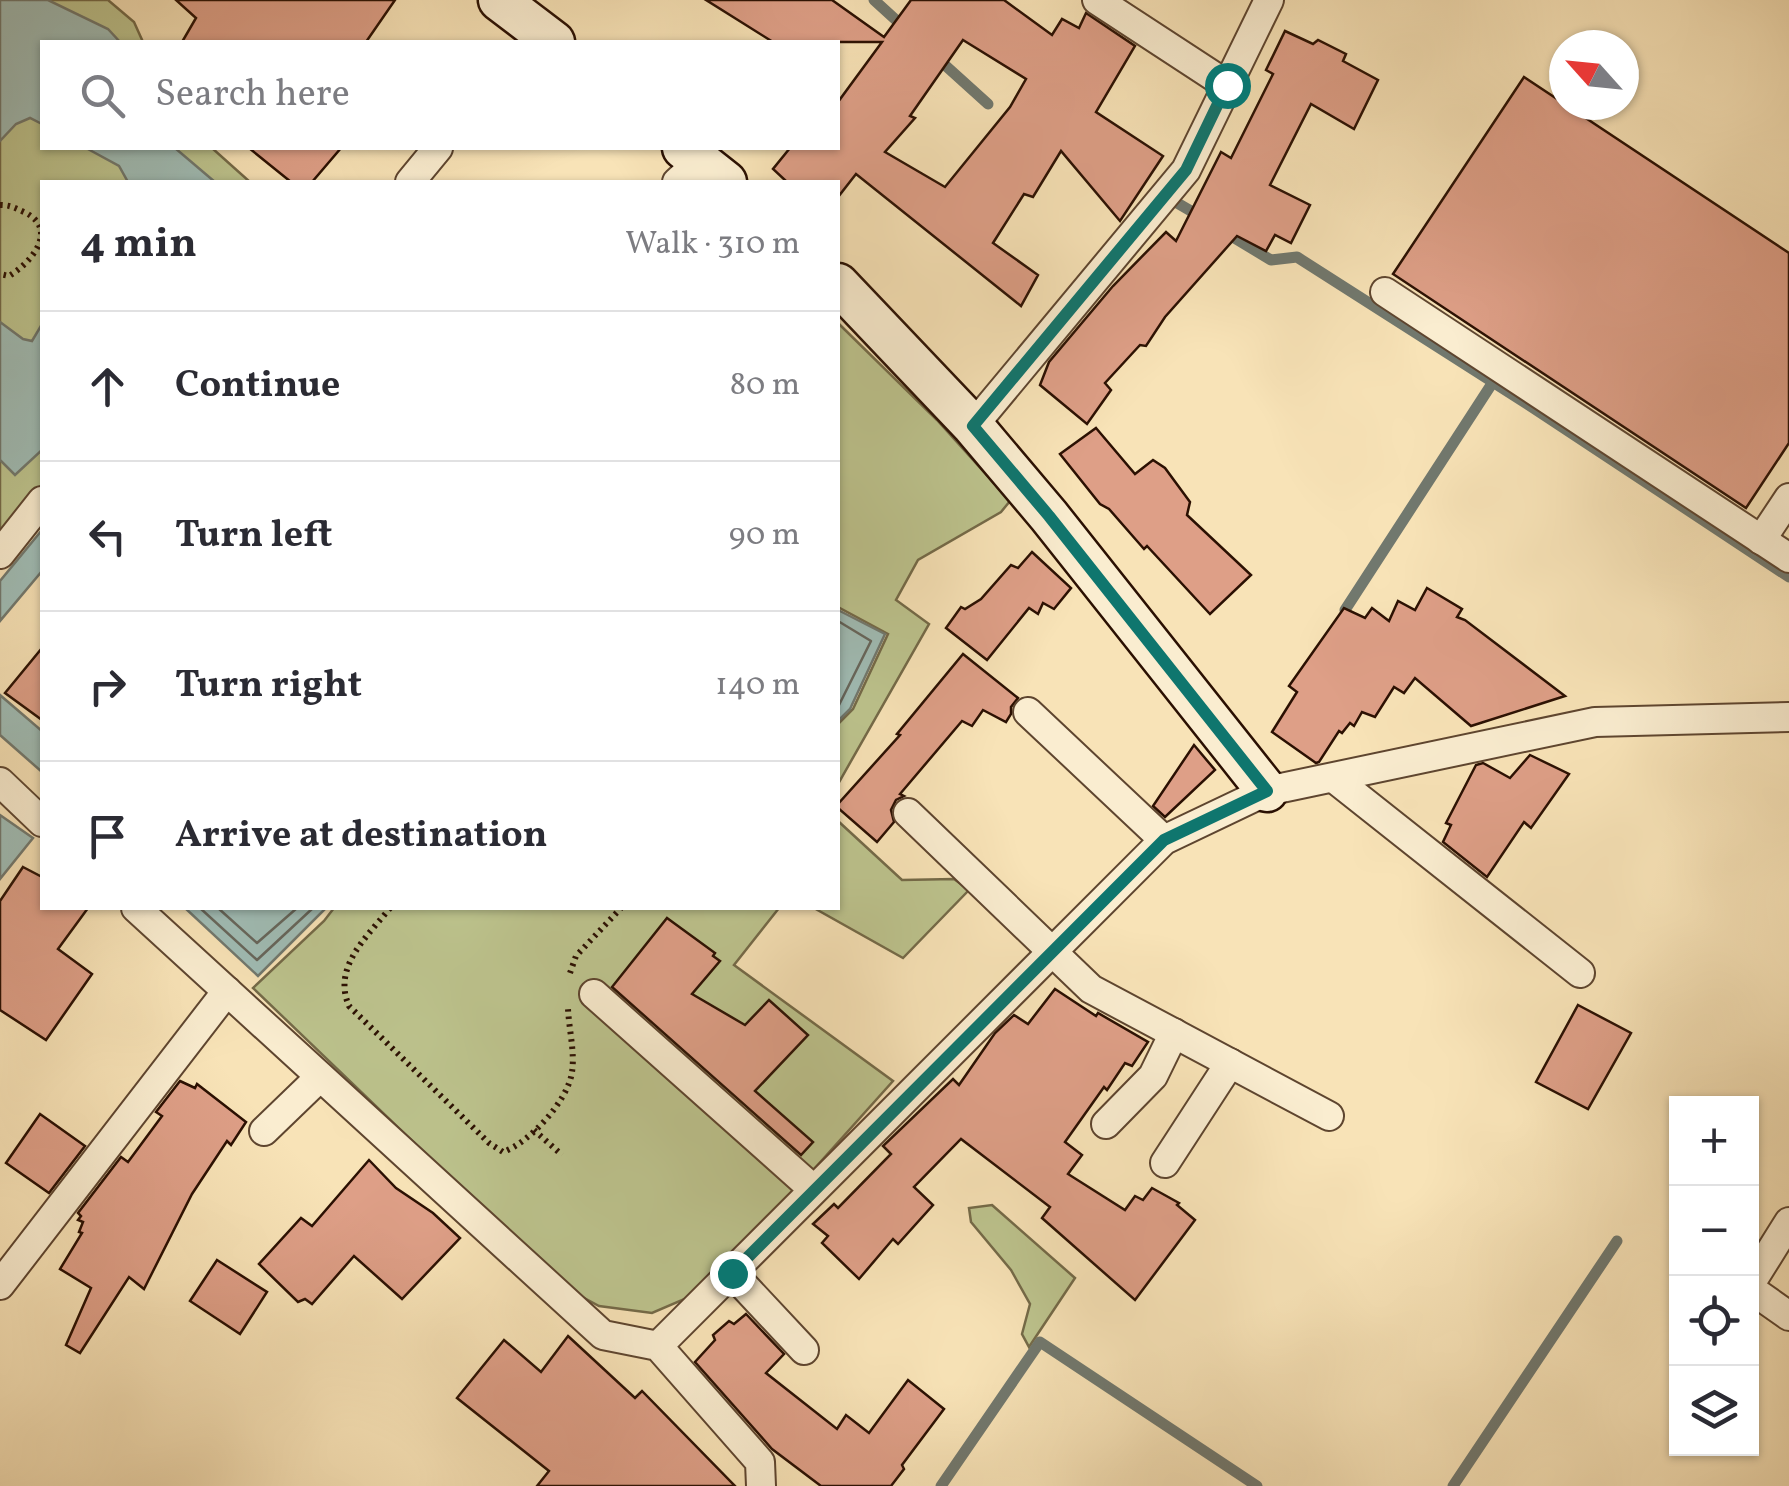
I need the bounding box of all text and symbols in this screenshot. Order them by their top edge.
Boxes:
north arrow [1549,30,1639,120]
search box [40,40,840,150]
route start [1205,63,1251,109]
icon: search [75,68,130,123]
text: Search here [155,69,350,122]
text: 4 min [80,216,197,275]
text: Walk · 310 m [625,223,800,267]
icon: ahead [80,359,135,414]
text: Continue [175,360,340,413]
text: 80 m [730,364,800,408]
icon: left [80,509,135,564]
text: Turn left [175,510,332,563]
text: 90 m [729,514,800,558]
icon: right [80,659,135,714]
text: Turn right [175,660,362,713]
text: 140 m [715,664,800,708]
icon: arrive [80,809,135,864]
text: Arrive at destination [175,810,548,863]
map controls [1669,1096,1759,1456]
button: + [1669,1096,1759,1186]
button: − [1669,1186,1759,1276]
route end [710,1251,756,1297]
button: locate [1669,1276,1759,1366]
button: layers [1669,1366,1759,1456]

